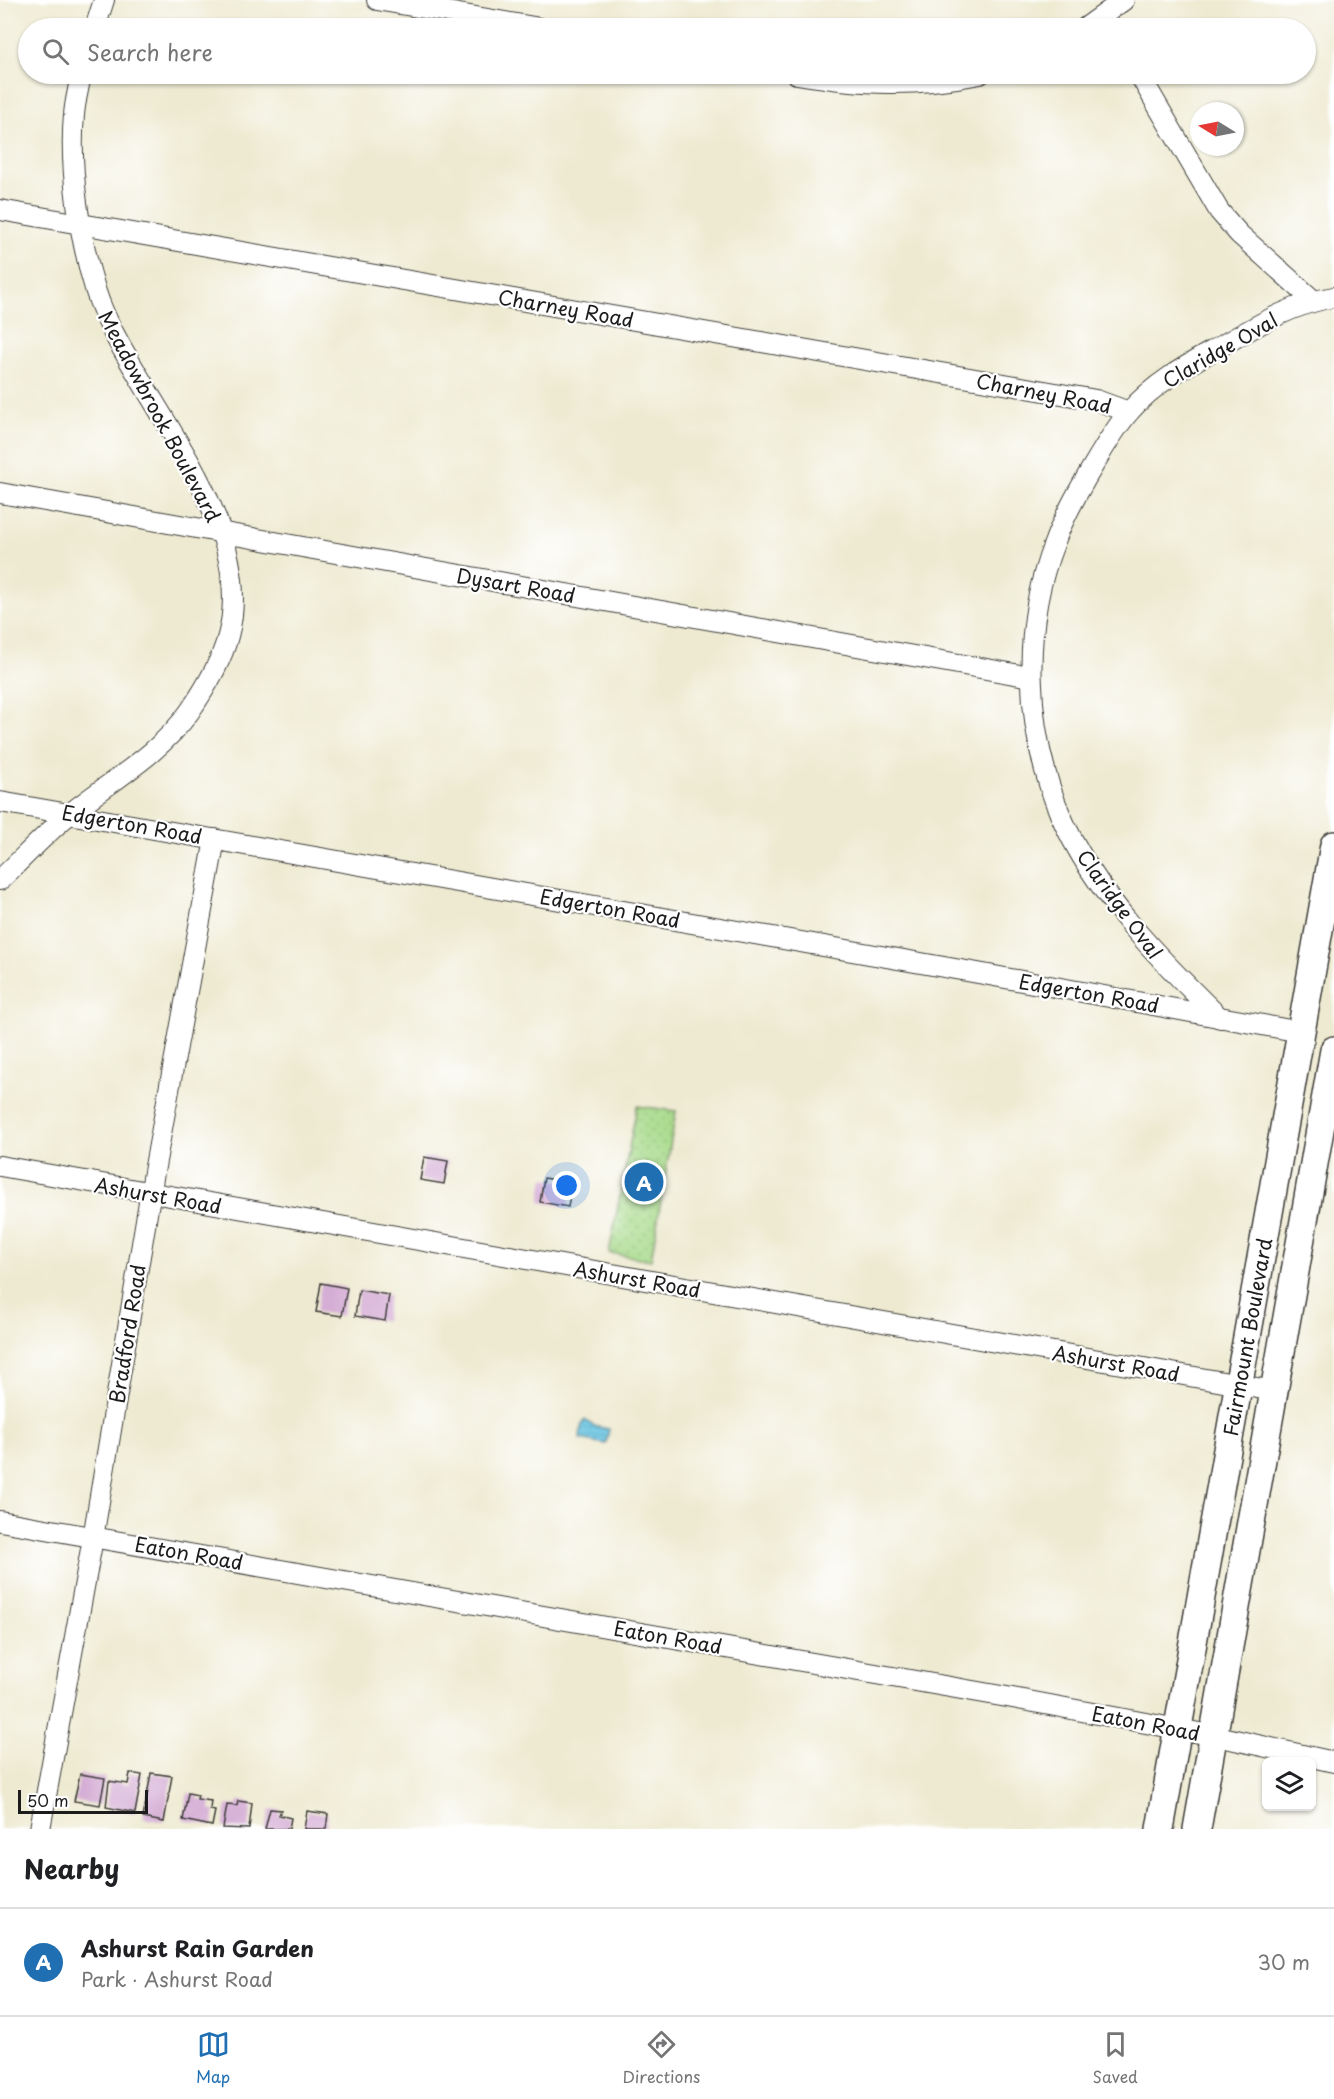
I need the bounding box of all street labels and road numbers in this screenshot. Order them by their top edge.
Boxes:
street label: Charney Road [496,281,636,335]
street label: Meadowbrook Boulevard [91,305,229,527]
street label: Claridge Oval [1157,305,1283,395]
street label: Charney Road [974,365,1114,421]
street label: Dysart Road [454,560,578,610]
street label: Edgerton Road [59,797,205,851]
street label: Claridge Oval [1070,843,1170,965]
street label: Edgerton Road [537,881,683,935]
street label: Edgerton Road [1016,966,1162,1020]
street label: Ashurst Road [92,1169,224,1221]
street label: Fairmount Boulevard [1215,1235,1279,1439]
street label: Ashurst Road [571,1253,703,1305]
street label: Bradford Road [101,1262,153,1406]
street label: Ashurst Road [1050,1337,1182,1389]
street label: Eaton Road [132,1529,246,1577]
street label: Eaton Road [611,1613,725,1661]
street label: Eaton Road [1089,1698,1203,1748]

